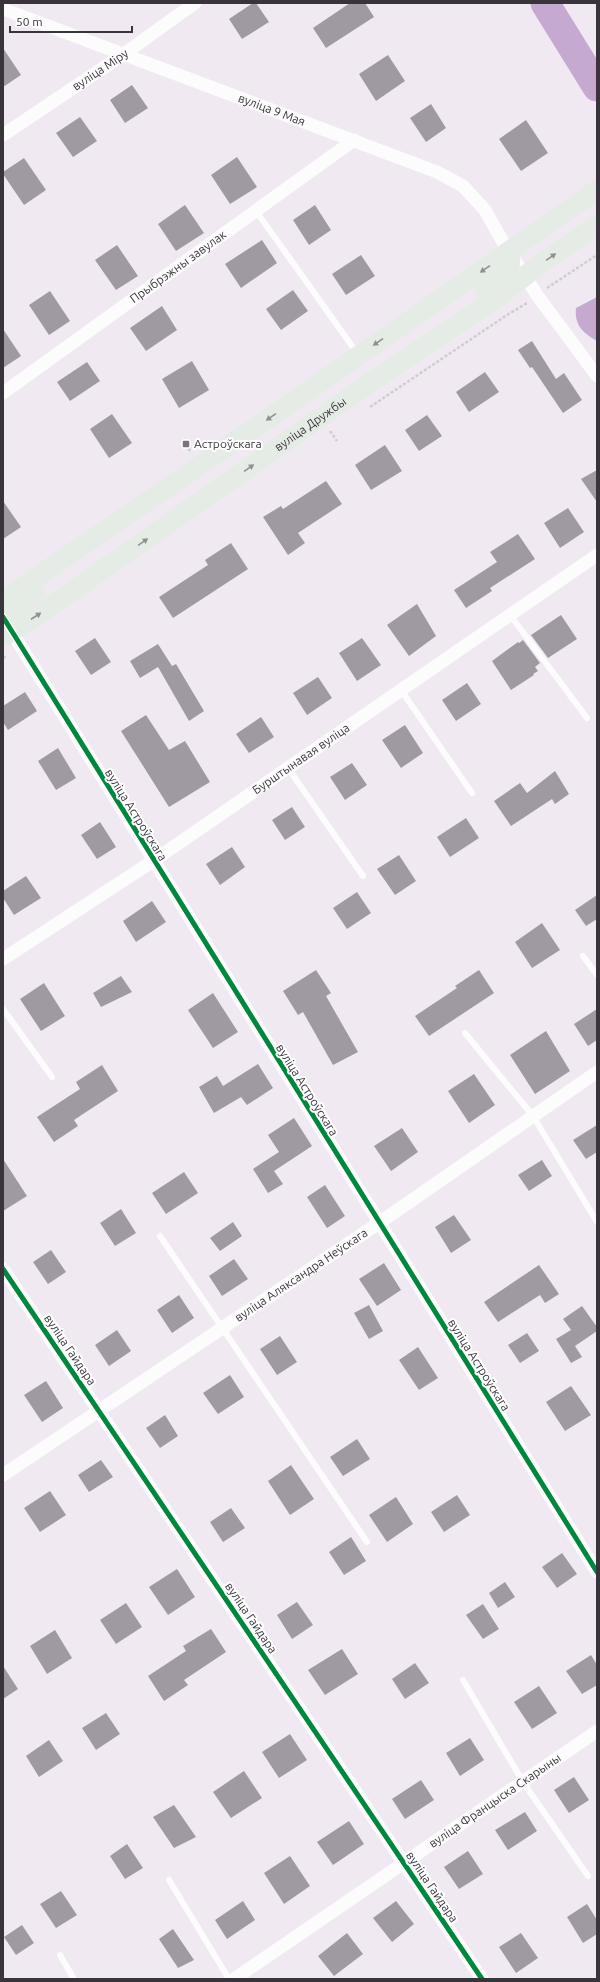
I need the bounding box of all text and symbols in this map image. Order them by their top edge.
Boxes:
scale bar [10,8,132,34]
text: 50 m [16,15,43,28]
street label: вуліца Міру [70,46,131,93]
street label: вуліца 9 Мая [236,91,307,128]
street label: Прыбрэжны завулак [127,227,228,305]
one-way arrow [545,253,556,261]
one-way arrow [480,265,490,273]
one-way arrow [372,338,383,346]
street label: вуліца Дружбы [272,394,348,453]
one-way arrow [266,413,276,421]
place label: Астроўскага [194,437,262,450]
marker: Астроўскага [181,439,191,449]
one-way arrow [244,464,255,472]
one-way arrow [137,538,148,546]
one-way arrow [30,612,42,619]
street label: Бурштынавая вуліца [250,721,352,796]
street label: вуліца Астроўскага [103,766,170,863]
street label: вуліца Астроўскага [274,1041,341,1138]
street label: вуліца Аляксандра Неўскага [232,1226,370,1324]
street label: вуліца Гайдара [42,1312,99,1388]
street label: вуліца Астроўскага [446,1316,513,1413]
street label: вуліца Гайдара [223,1580,280,1656]
street label: вуліца Францыска Скарыны [426,1751,563,1850]
street label: вуліца Гайдара [404,1849,461,1925]

